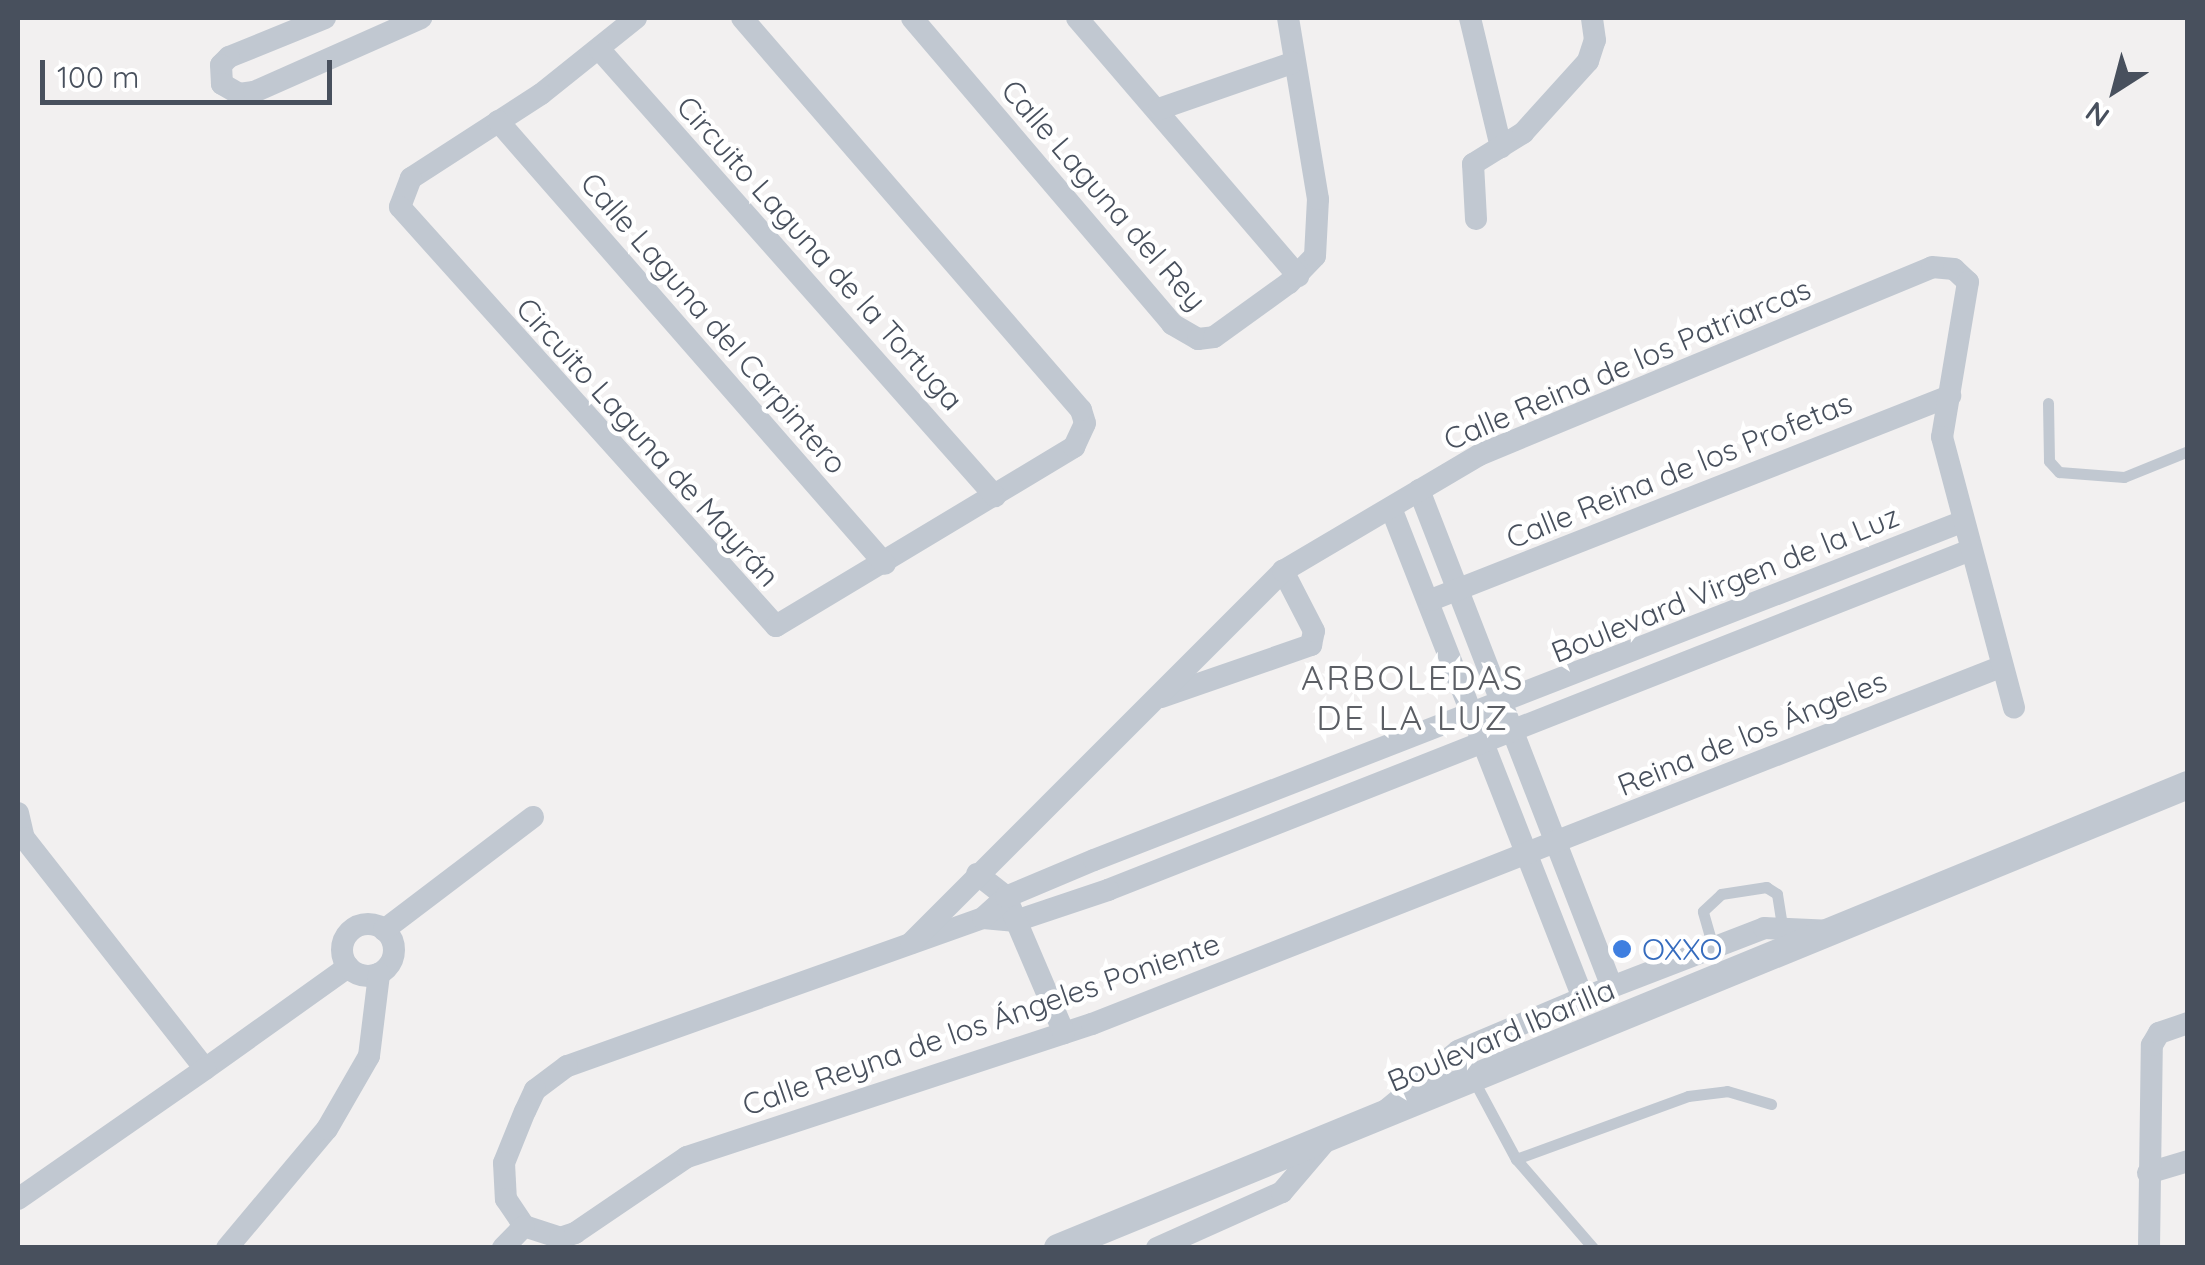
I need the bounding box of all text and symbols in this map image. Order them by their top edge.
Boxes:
scale bar [45,40,338,102]
north arrow [2065,40,2165,140]
text: 100 m [57,58,139,96]
street label: Calle Laguna del Rey [994,72,1214,318]
street label: Circuito Laguna de la Tortuga [669,89,971,417]
text: N [2078,94,2116,135]
street label: Calle Laguna del Carpintero [573,165,855,481]
street label: Calle Reina de los Patriarcas [1438,270,1816,458]
street label: Circuito Laguna de Mayrán [509,290,787,594]
street label: Calle Reina de los Profetas [1501,384,1857,556]
street label: Boulevard Virgen de la Luz [1546,498,1904,670]
district label: ARBOLEDAS DE LA LUZ [1301,656,1525,738]
street label: Reina de los Ángeles [1612,663,1892,803]
street label: Calle Reyna de los Ángeles Poniente [738,925,1224,1123]
place label: OXXO [1642,931,1723,967]
marker: OXXO [1611,938,1633,960]
street label: Boulevard Ibarilla [1382,971,1620,1099]

